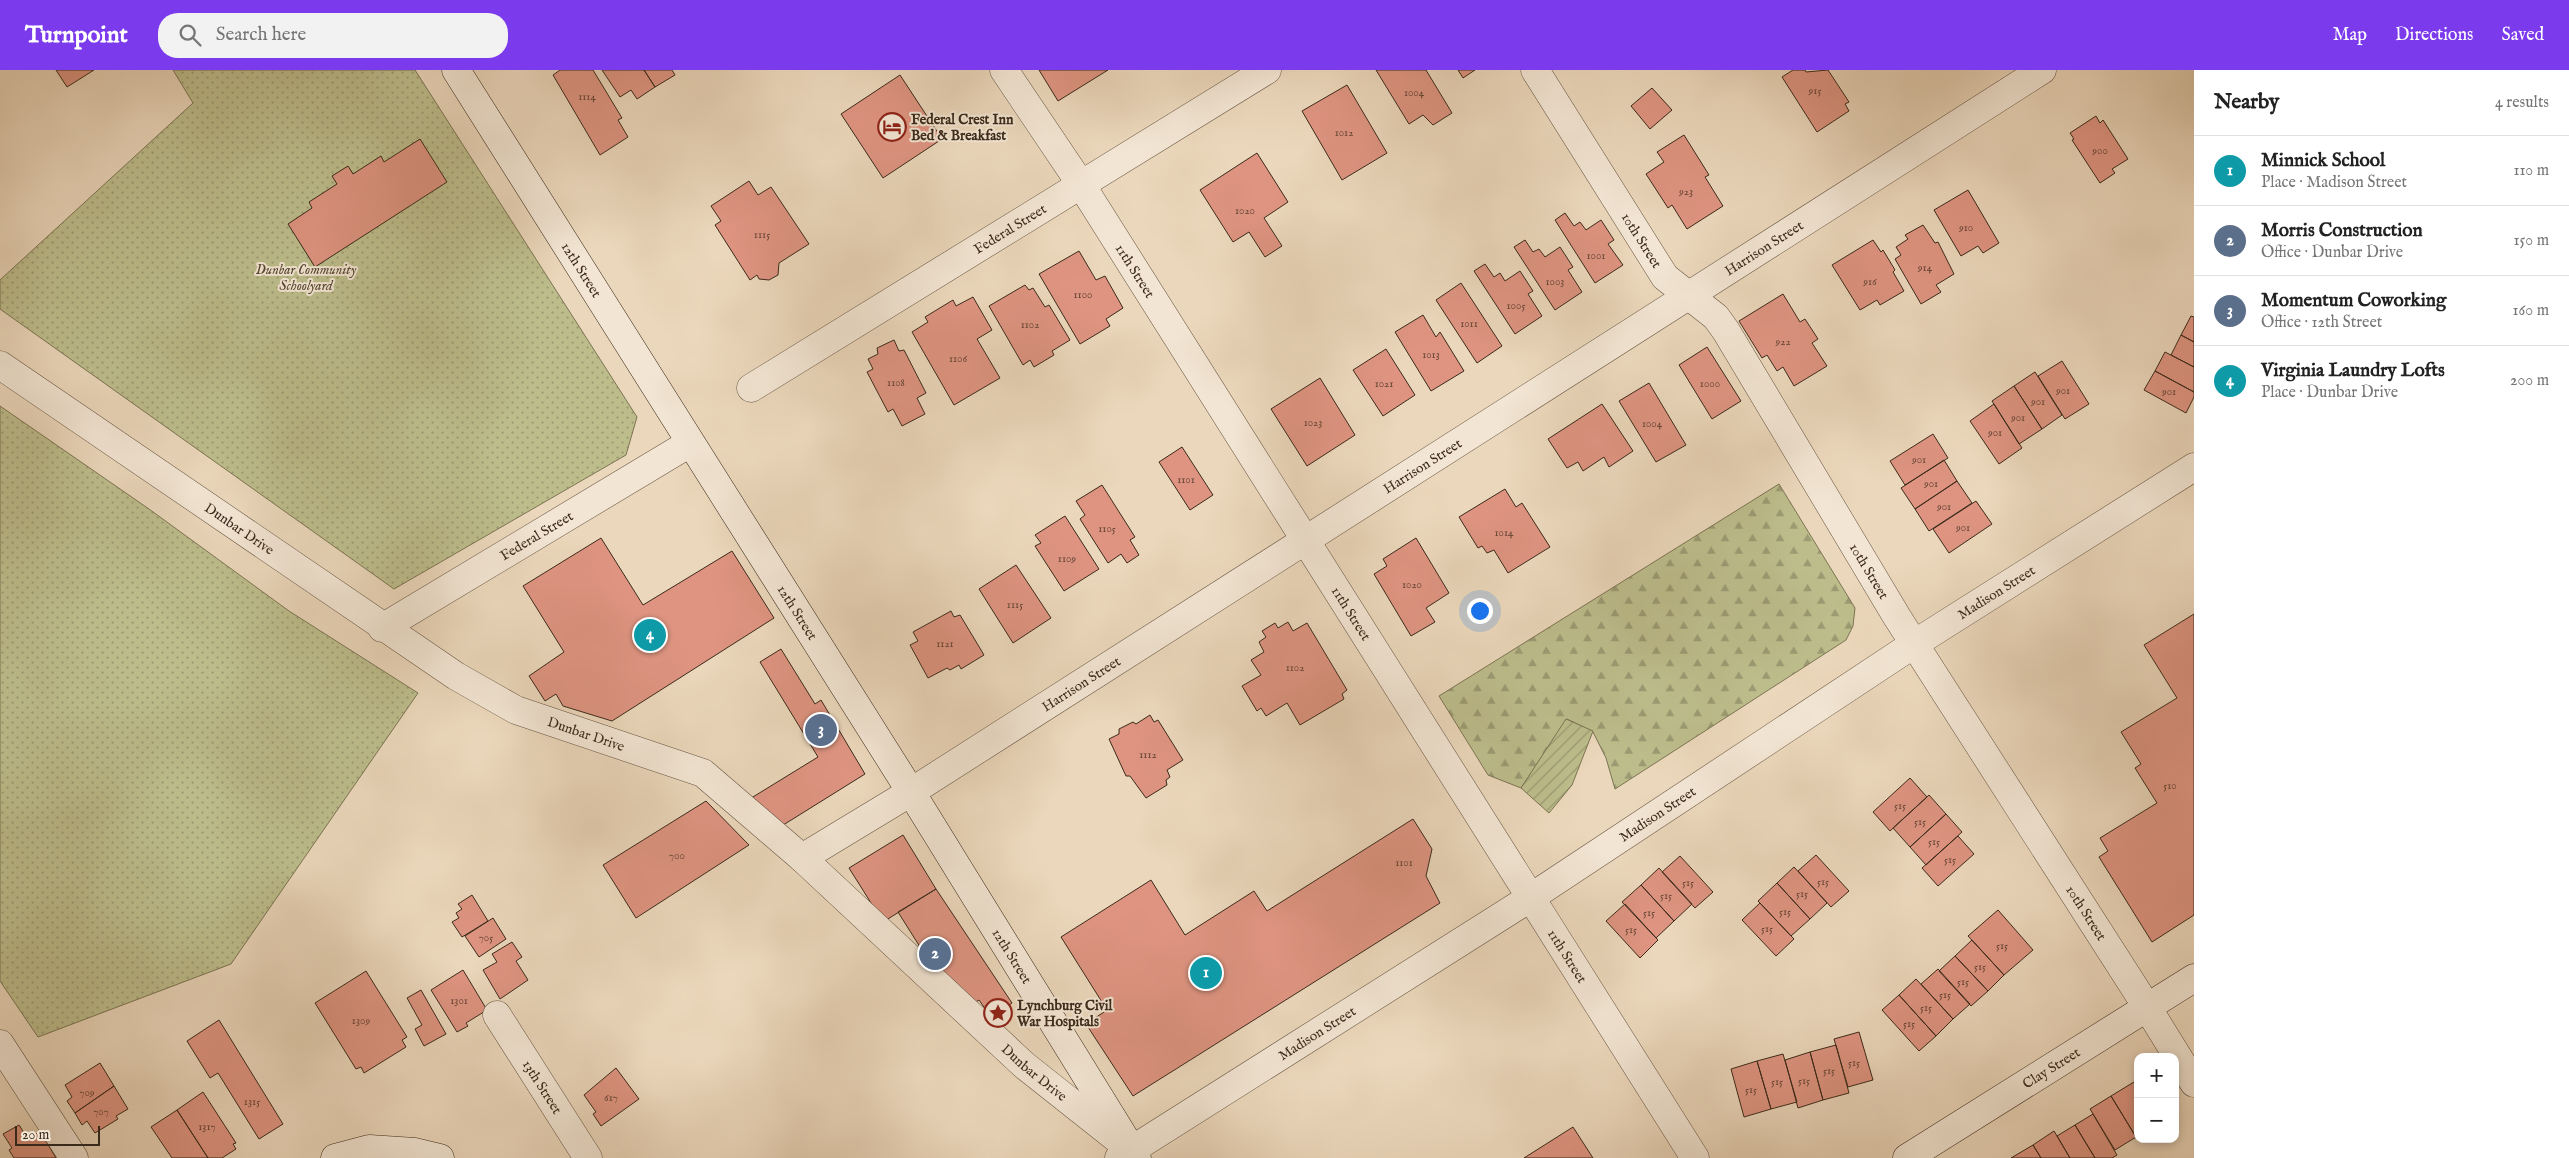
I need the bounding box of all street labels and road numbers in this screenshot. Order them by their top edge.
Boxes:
street label: Federal Street [971,200,1050,259]
street label: 10th Street [1617,210,1665,272]
street label: Harrison Street [1721,217,1807,280]
street label: 12th Street [557,239,605,301]
street label: 11th Street [1111,241,1158,302]
street label: Harrison Street [1380,435,1466,498]
street label: Dunbar Drive [201,499,278,560]
street label: Federal Street [497,507,577,565]
street label: 10th Street [1845,540,1892,603]
street label: Madison Street [1955,562,2039,624]
street label: 12th Street [773,582,821,644]
street label: 11th Street [1327,583,1375,644]
street label: Harrison Street [1039,653,1124,716]
street label: Dunbar Drive [545,713,627,756]
street label: Madison Street [1616,783,1700,846]
street label: 10th Street [2061,882,2110,945]
street label: 12th Street [987,925,1035,988]
street label: 11th Street [1543,926,1591,987]
street label: Madison Street [1275,1002,1360,1065]
street label: Dunbar Drive [997,1040,1071,1106]
street label: Clay Street [2019,1044,2084,1093]
street label: 13th Street [518,1057,566,1118]

